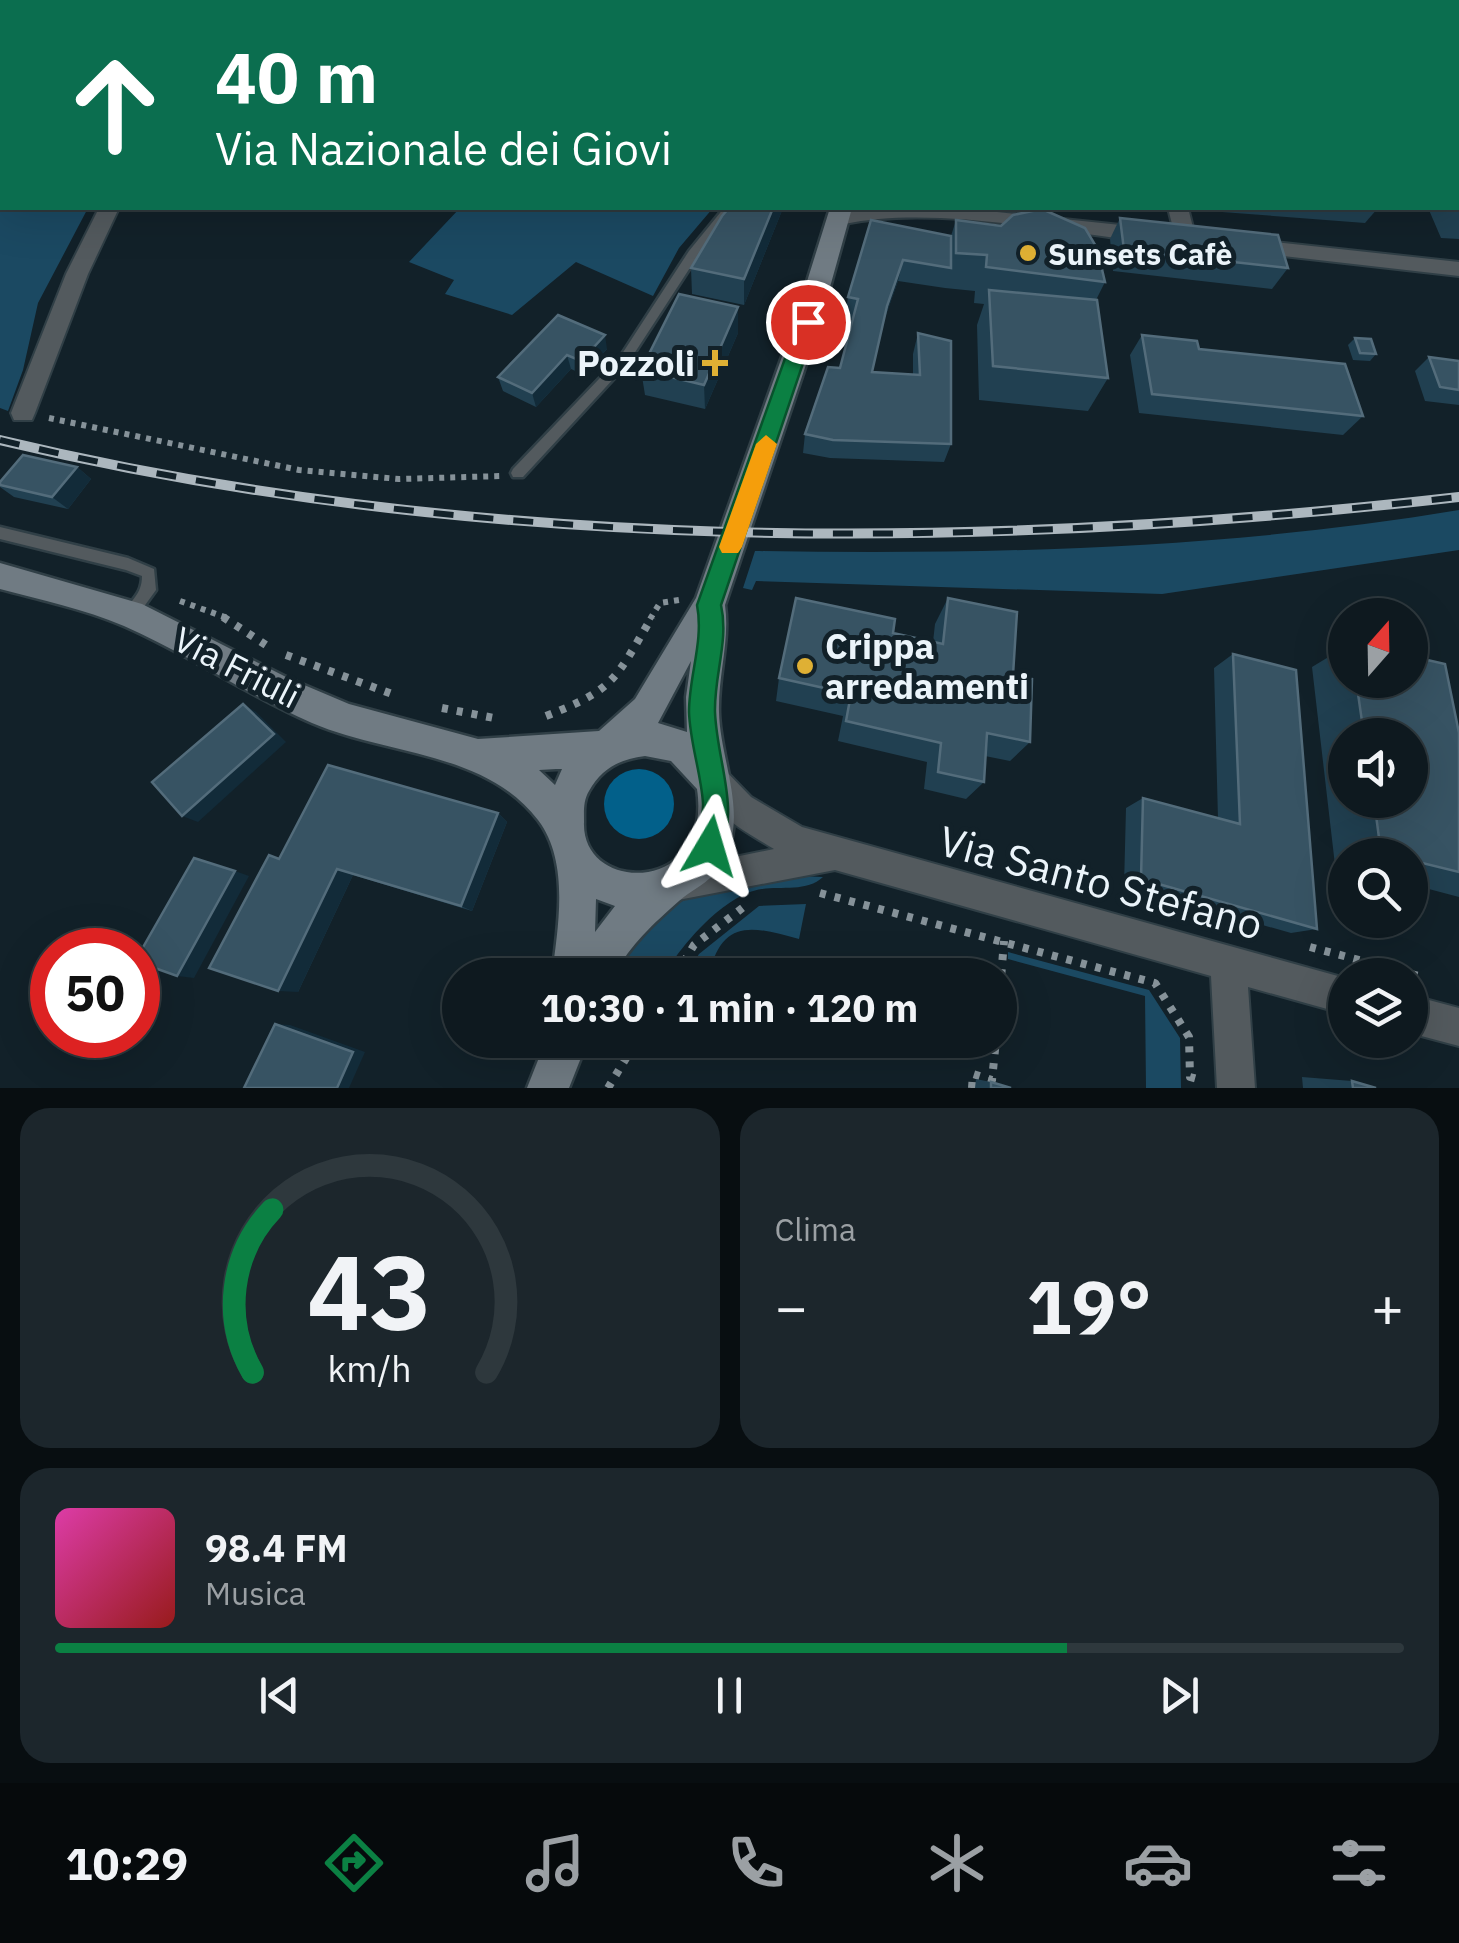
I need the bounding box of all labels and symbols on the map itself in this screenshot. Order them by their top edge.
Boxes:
place label: Sunsets Cafè [1048,234,1232,273]
marker: Sunsets Cafè [1017,242,1039,264]
pin [766,280,851,365]
place label: Pozzoli [577,340,695,386]
marker: Pozzoli [704,352,726,374]
north arrow [1328,598,1428,698]
street label: Via Friuli [166,616,308,718]
place label: Crippa arredamenti [825,623,1029,709]
marker: Crippa arredamenti [794,655,816,677]
position arrow [658,794,762,898]
street label: Via Santo Stefano [933,812,1269,952]
speed limit sign: 50 [30,928,160,1058]

